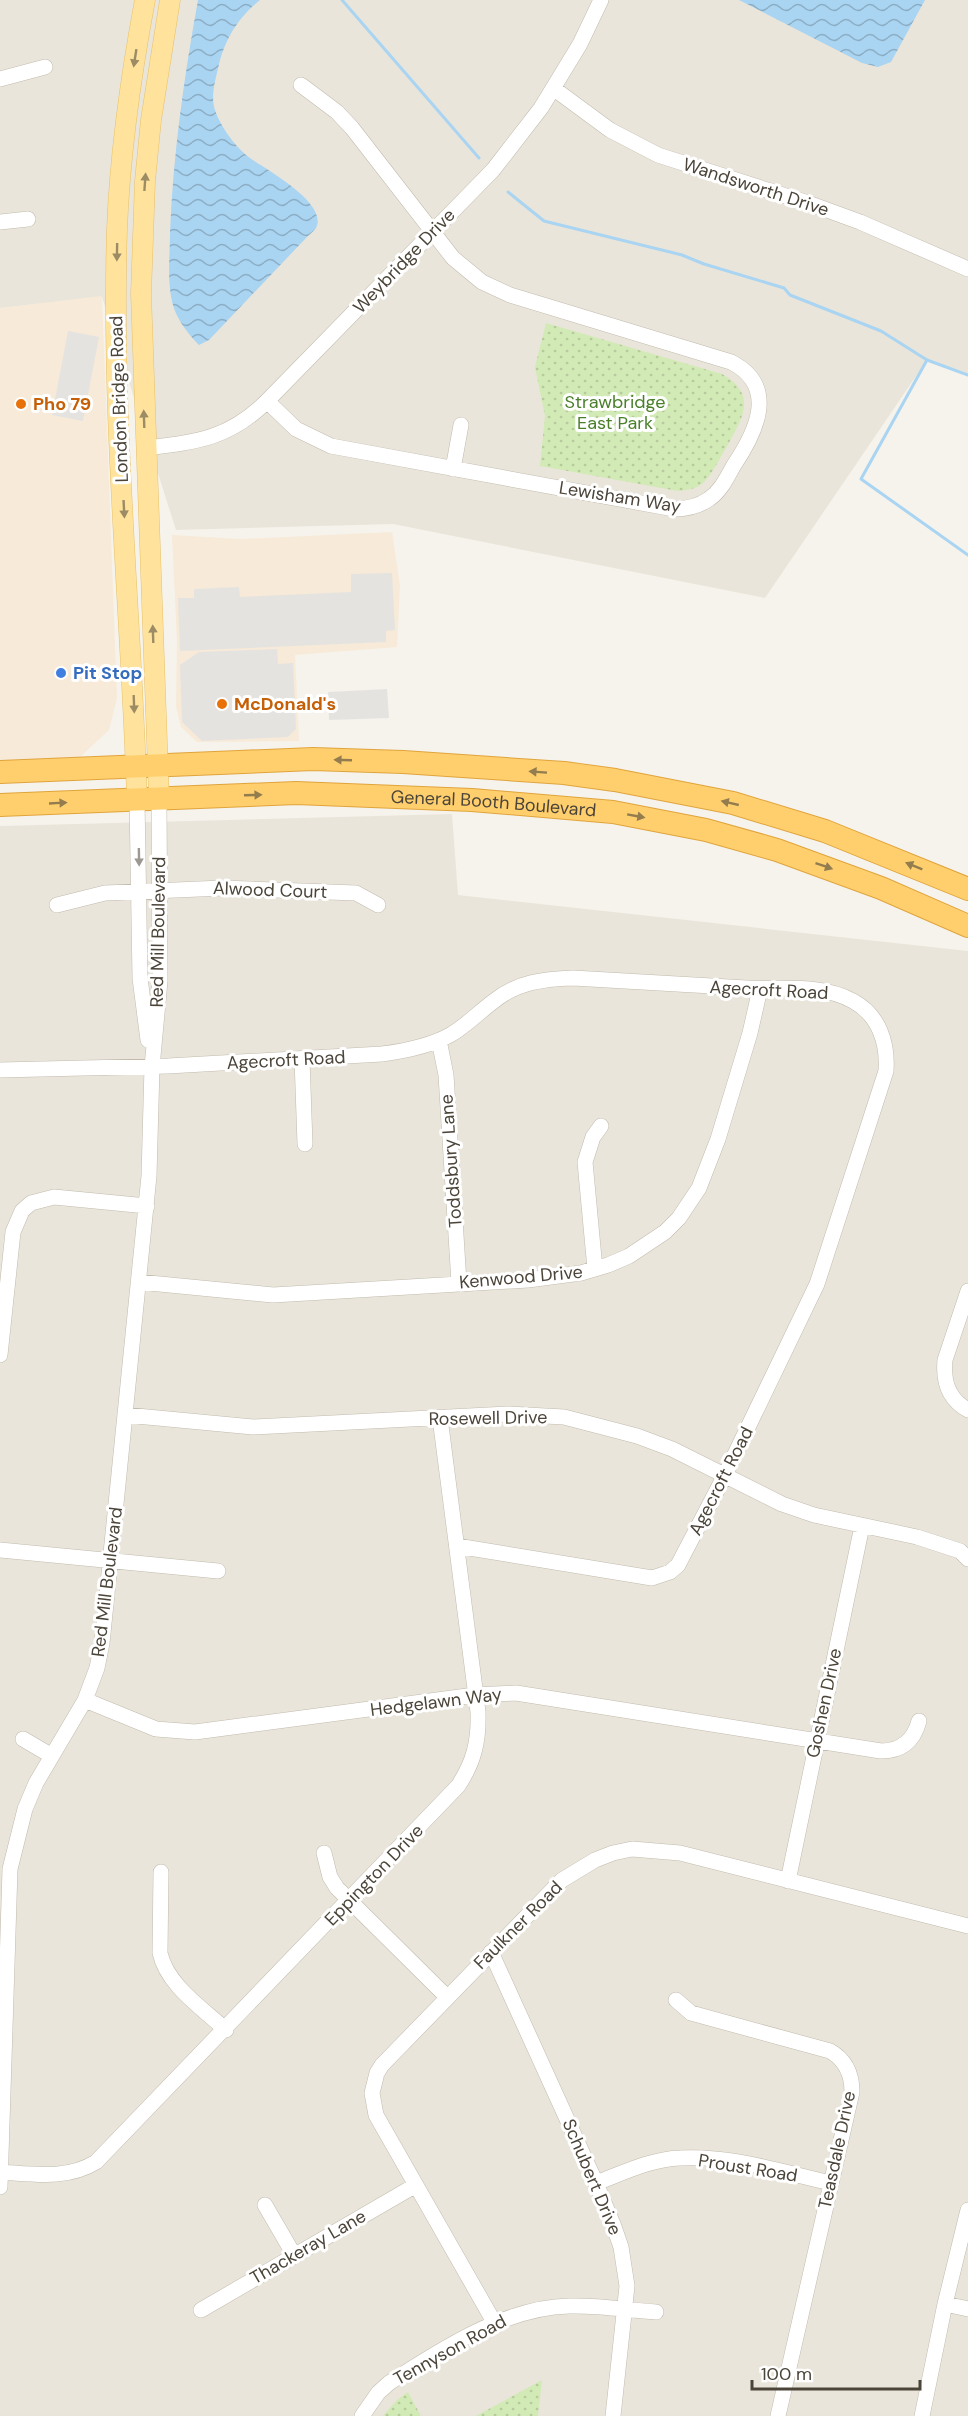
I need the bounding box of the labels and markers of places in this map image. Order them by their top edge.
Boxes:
place label: Pho 79 [33,392,91,416]
marker: Pho 79 [14,397,28,411]
place label: Pit Stop [73,661,142,685]
marker: Pit Stop [54,666,68,680]
place label: McDonald's [234,692,336,716]
marker: McDonald's [215,697,229,711]

